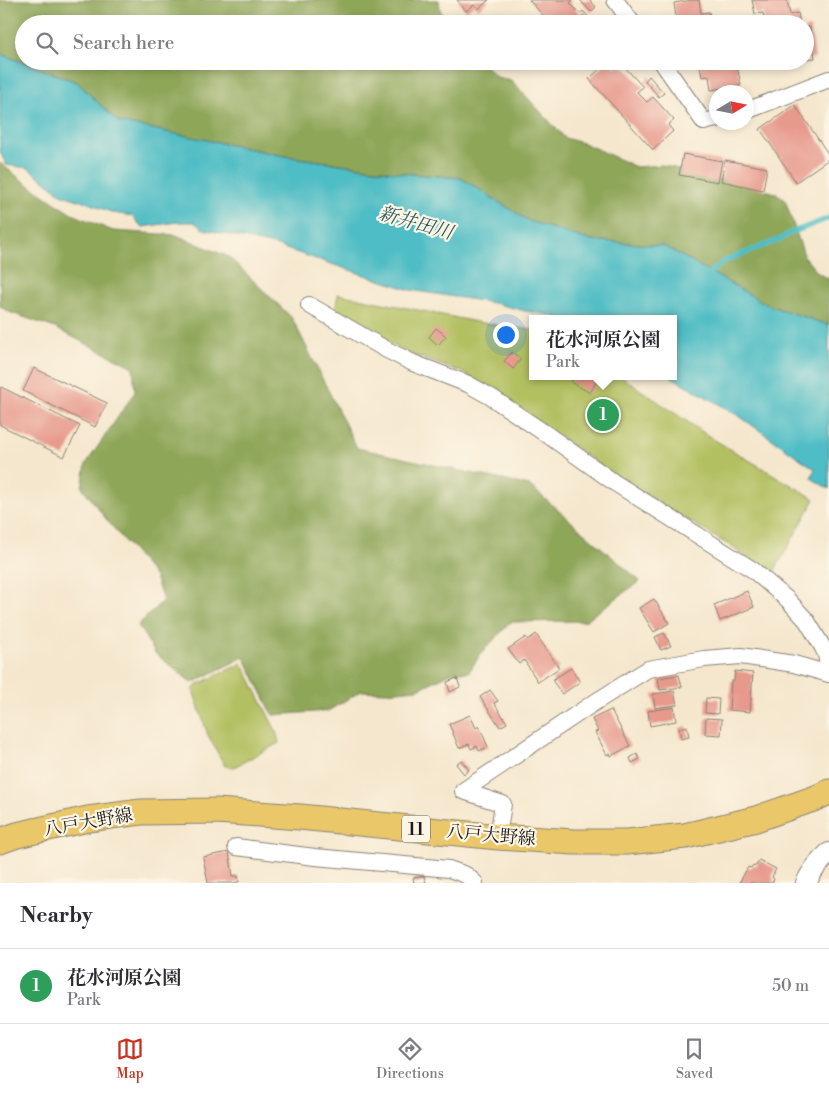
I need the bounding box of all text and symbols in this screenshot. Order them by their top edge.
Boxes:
search box [15,15,814,70]
icon: search [33,29,61,57]
text: Search here [73,31,174,55]
north arrow [709,85,754,130]
water label: 新井田川 [376,201,457,246]
popup [529,315,677,380]
your location [493,322,519,348]
text: 花水河原公園 [546,328,660,352]
text: Park [546,352,579,372]
pin: 1 [587,396,619,434]
street label: 八戸大野線 [42,803,134,842]
road number: 11 [402,816,430,842]
street label: 八戸大野線 [445,820,537,851]
text: Nearby [20,903,93,929]
text: 花水河原公園 [67,966,181,990]
text: 1 [32,976,40,996]
text: 50 m [772,976,809,996]
text: Park [67,990,100,1010]
tab: Map [116,1035,144,1083]
tab: Directions [376,1035,444,1083]
tab: Saved [676,1035,713,1083]

